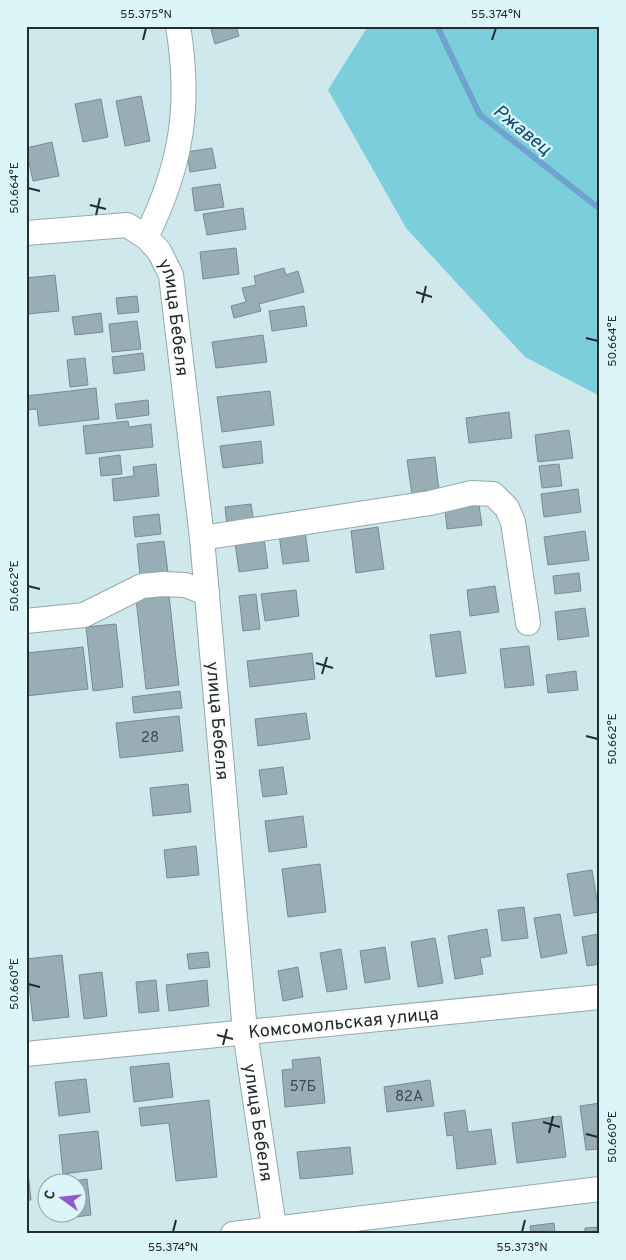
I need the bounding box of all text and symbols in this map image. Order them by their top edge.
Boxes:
text: 55.375°N [120,7,172,23]
text: 55.374°N [471,7,521,23]
water label: Ржавец [488,100,556,162]
text: 50.664°E [7,162,23,214]
street label: улица Бебеля [152,255,193,378]
text: 50.664°E [605,315,621,367]
text: 50.662°E [7,560,23,612]
street label: улица Бебеля [200,661,233,781]
text: 50.662°E [605,713,621,765]
house number: 28 [141,729,159,748]
text: 50.660°E [7,958,23,1010]
street label: Комсомольская улица [247,1003,440,1045]
street label: улица Бебеля [237,1062,277,1183]
house number: 57Б [290,1078,316,1097]
house number: 82А [395,1088,423,1107]
text: 50.660°E [605,1111,621,1163]
north arrow [38,1172,88,1222]
text: С [42,1188,60,1202]
text: 55.374°N [148,1240,198,1256]
text: 55.373°N [496,1240,548,1256]

